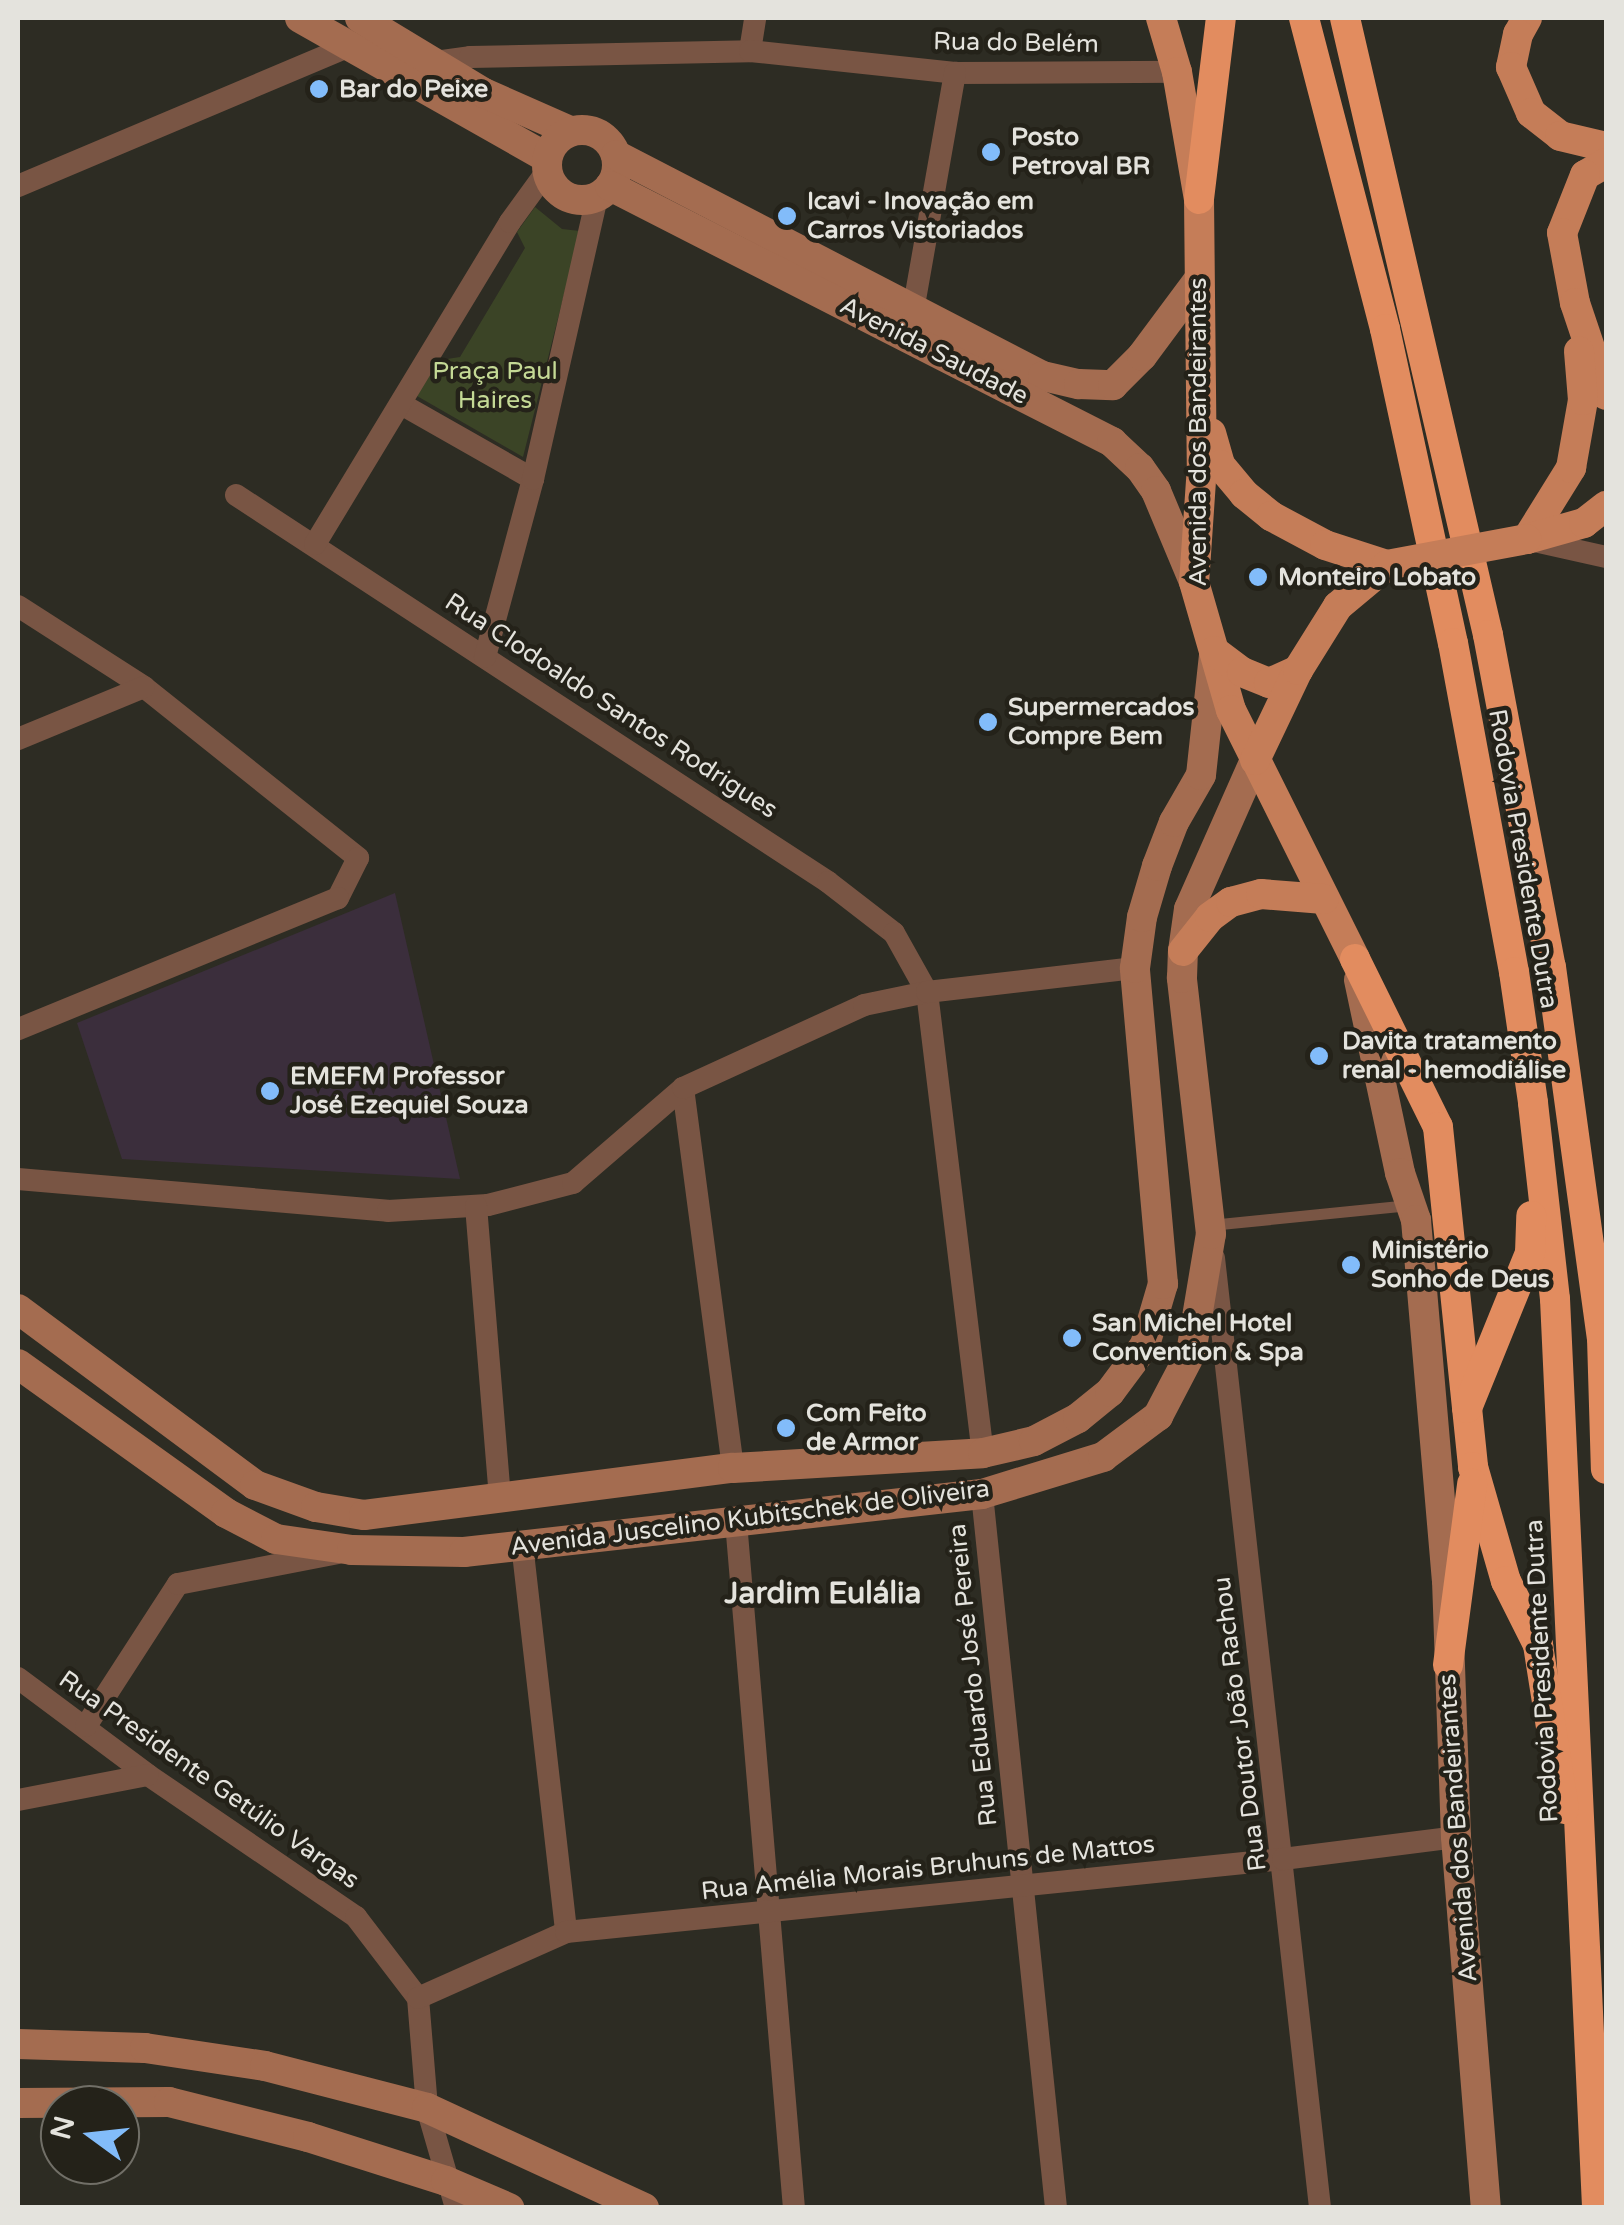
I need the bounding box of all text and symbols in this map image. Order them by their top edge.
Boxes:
street label: Rua do Belém [933,27,1099,59]
place label: Bar do Peixe [339,74,488,104]
marker: Bar do Peixe [308,78,330,100]
place label: Posto Petroval BR [1011,123,1150,182]
marker: Posto Petroval BR [980,141,1002,163]
place label: Icavi - Inovação em Carros Vistoriados [807,187,1034,246]
marker: Icavi - Inovação em Carros Vistoriados [776,205,798,227]
street label: Avenida dos Bandeirantes [1183,277,1213,587]
street label: Avenida Saudade [835,291,1033,411]
park label: Praça Paul Haires [432,357,558,416]
place label: Monteiro Lobato [1278,562,1476,592]
marker: Monteiro Lobato [1247,566,1269,588]
street label: Rua Clodoaldo Santos Rodrigues [439,587,783,825]
place label: Supermercados Compre Bem [1008,693,1195,752]
street label: Rodovia Presidente Dutra [1482,707,1564,1011]
marker: Supermercados Compre Bem [977,711,999,733]
place label: Davita tratamento renal - hemodiálise [1342,1027,1566,1086]
marker: Davita tratamento renal - hemodiálise [1306,1043,1332,1069]
place label: EMEFM Professor José Ezequiel Souza [290,1062,528,1121]
marker: EMEFM Professor José Ezequiel Souza [259,1080,281,1102]
place label: Ministério Sonho de Deus [1371,1236,1550,1295]
marker: Ministério Sonho de Deus [1340,1254,1362,1276]
place label: San Michel Hotel Convention & Spa [1092,1309,1304,1368]
marker: San Michel Hotel Convention & Spa [1061,1327,1083,1349]
place label: Com Feito de Armor [806,1399,927,1458]
marker: Com Feito de Armor [775,1417,797,1439]
street label: Avenida Juscelino Kubitschek de Oliveira [509,1474,991,1562]
street label: Rodovia Presidente Dutra [1519,1518,1565,1824]
street label: Rua Eduardo José Pereira [942,1522,1004,1828]
street label: Rua Doutor João Rachou [1207,1575,1273,1873]
district label: Jardim Eulália [725,1576,921,1612]
street label: Rua Presidente Getúlio Vargas [53,1665,365,1895]
street label: Avenida dos Bandeirantes [1432,1673,1484,1983]
street label: Rua Amélia Morais Bruhuns de Mattos [700,1829,1156,1907]
north arrow [40,2085,140,2185]
text: N [44,2113,82,2143]

